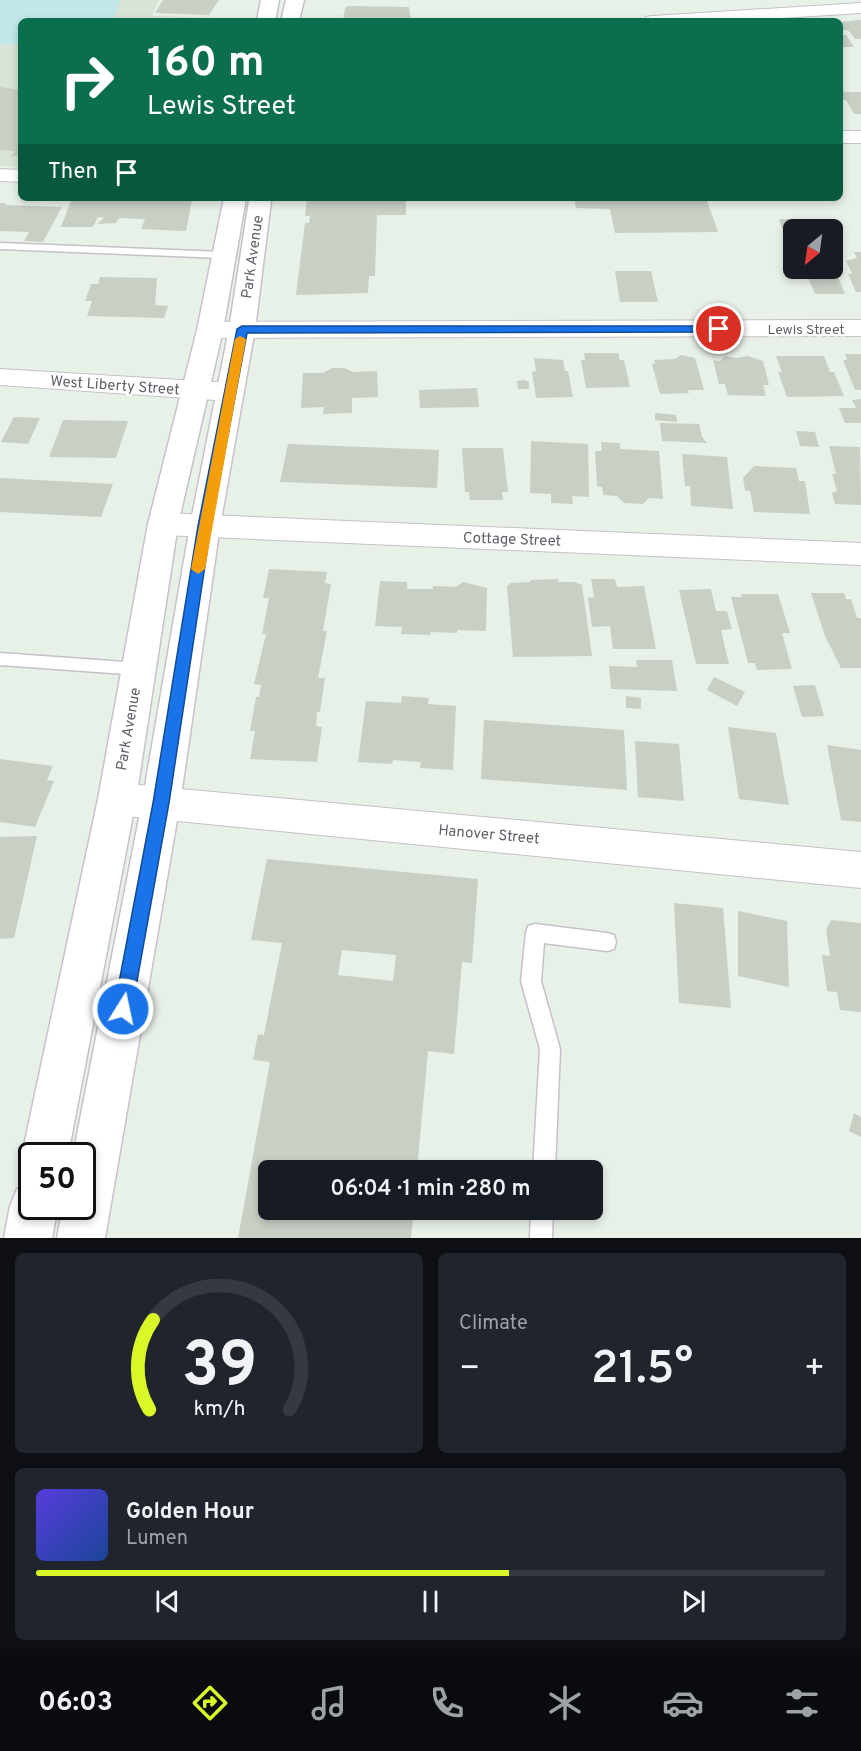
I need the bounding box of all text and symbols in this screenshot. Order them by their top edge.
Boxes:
text: 160 m [147,38,265,91]
icon: right [48,42,126,120]
text: Lewis Street [147,90,296,124]
icon: arrive [110,156,143,189]
text: Then [48,159,98,186]
street label: Park Avenue [238,214,269,300]
north arrow [783,219,843,279]
map controls [783,219,843,279]
pin [693,303,744,354]
icon: arrive [702,312,735,345]
street label: Lewis Street [767,322,845,339]
street label: West Liberty Street [50,372,180,400]
street label: Cottage Street [462,529,561,552]
street label: Park Avenue [113,686,146,772]
street label: Hanover Street [437,822,540,849]
position arrow [91,977,155,1041]
speed limit sign: 50 [18,1142,96,1220]
text: 06:04 · 1 min · 280 m [330,1176,531,1203]
text: Climate [459,1311,528,1337]
text: 39 [181,1329,257,1408]
text: 21.5° [591,1342,693,1399]
text: − [459,1349,480,1391]
text: + [804,1349,825,1391]
text: km/h [193,1396,245,1423]
text: Golden Hour [126,1499,254,1526]
text: Lumen [126,1526,188,1552]
icon: previous [151,1585,184,1618]
icon: pause [414,1585,447,1618]
icon: next [677,1585,710,1618]
icon: directions [189,1682,231,1724]
icon: music [308,1682,350,1724]
icon: phone [426,1682,468,1724]
icon: climate [544,1682,586,1724]
icon: car [662,1682,704,1724]
icon: filters [781,1682,823,1724]
text: 06:03 [38,1686,113,1720]

